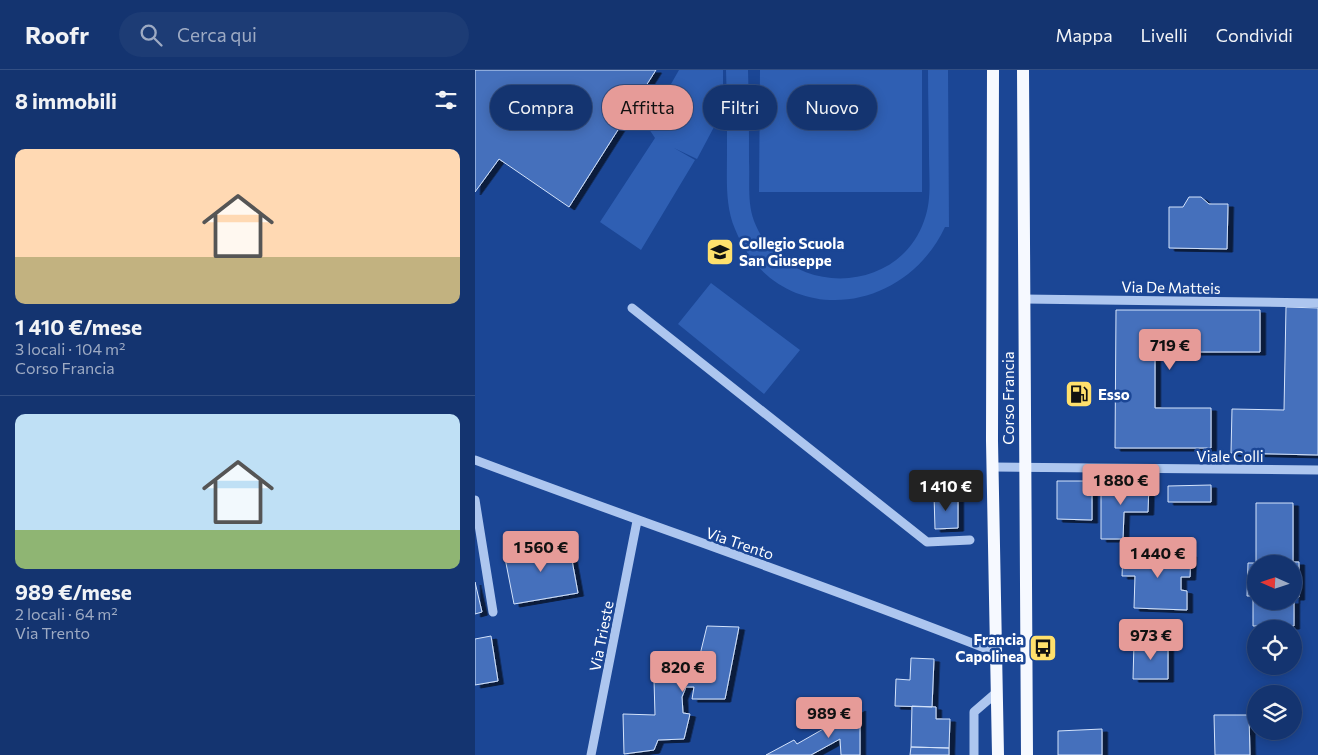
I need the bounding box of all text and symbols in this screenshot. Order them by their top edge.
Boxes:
search box [119,12,469,57]
text: Roofr [25,20,89,49]
icon: search [137,21,165,49]
text: Cerca qui [177,23,257,46]
text: Mappa [1055,24,1113,46]
text: Livelli [1141,24,1188,46]
text: Condividi [1216,24,1293,46]
chip: Compra [490,85,592,130]
chip: Affitta [602,85,693,130]
chip: Filtri [703,85,777,130]
chip: Nuovo [787,85,877,130]
icon: filters [432,86,460,114]
text: 8 immobili [15,88,117,113]
icon: home [193,181,283,271]
place label: Collegio Scuola San Giuseppe [739,234,844,269]
school or university icon: Collegio Scuola San Giuseppe [705,237,735,267]
street label: Via De Matteis [1121,277,1221,297]
text: 1 410 €/mese [15,314,142,339]
pin: 719 € [1135,328,1205,371]
text: 719 € [1150,335,1190,354]
text: 3 locali · 104 m² [15,339,126,358]
street label: Corso Francia [999,351,1017,445]
text: Corso Francia [15,358,115,377]
fuel station icon: Esso [1064,379,1094,409]
place label: Esso [1098,385,1130,403]
icon: home [193,447,283,537]
street label: Viale Colli [1196,447,1264,465]
pin: 1 880 € [1075,464,1167,506]
pin: 1 410 € [900,470,992,512]
text: 1 880 € [1093,470,1149,489]
text: 1 410 € [920,476,972,495]
street label: Via Trento [704,523,776,563]
pin: 1 560 € [495,530,587,573]
pin: 1 440 € [1112,536,1204,579]
text: 1 560 € [514,537,568,556]
text: 1 440 € [1131,543,1185,562]
north arrow [1247,555,1303,610]
map controls [1247,555,1302,740]
text: 989 €/mese [15,579,132,604]
street label: Via Trieste [585,599,617,673]
text: 2 locali · 64 m² [15,604,118,623]
pin: 973 € [1116,618,1186,661]
button: locate [1247,620,1302,675]
text: Via Trento [15,623,90,642]
text: 973 € [1130,625,1172,644]
place label: Francia Capolinea [955,630,1024,665]
bus stop icon: Francia Capolinea [1028,633,1058,663]
pin: 820 € [648,650,718,693]
text: 820 € [661,657,705,676]
button: layers [1247,685,1302,740]
pin: 989 € [794,696,864,739]
text: 989 € [807,703,851,722]

